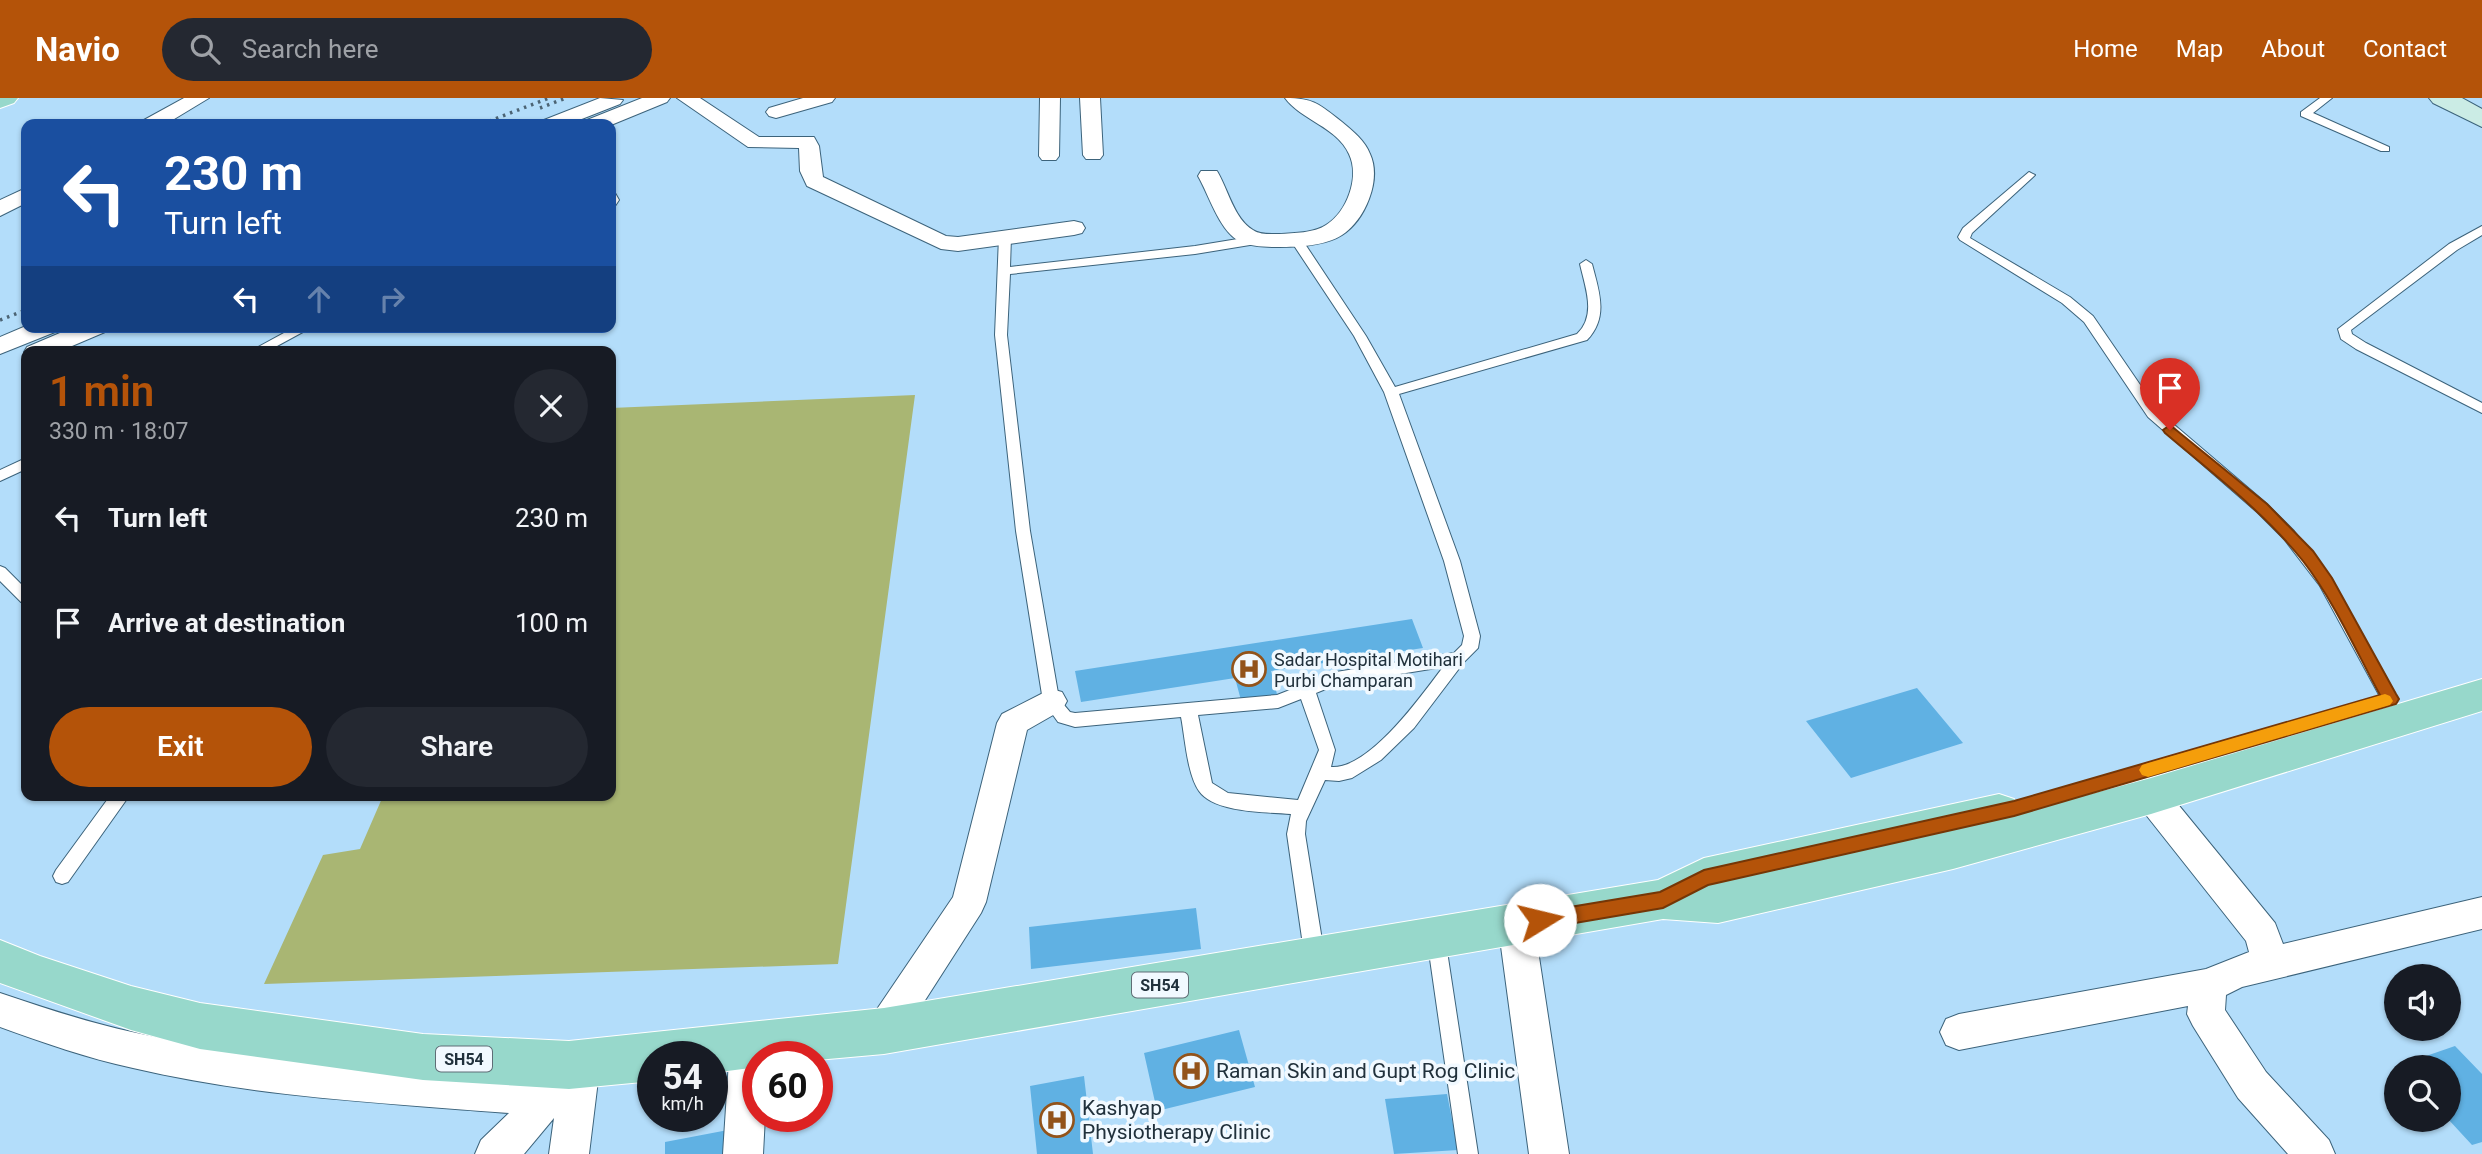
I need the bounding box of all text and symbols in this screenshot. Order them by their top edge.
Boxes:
search box [162,18,652,81]
text: Navio [35,30,120,69]
icon: search [186,30,224,68]
text: Search here [242,34,379,64]
text: Home [2073,35,2138,63]
text: Map [2176,35,2223,63]
text: About [2261,35,2325,63]
text: Contact [2363,35,2447,63]
text: 230 m [164,145,303,202]
icon: left [49,147,140,238]
text: Turn left [164,204,282,242]
icon: left [227,280,265,318]
icon: ahead [300,280,338,318]
icon: right [373,280,411,318]
pin [2140,358,2200,430]
text: 1 min [49,367,154,416]
button: close [514,369,588,443]
icon: arrive [2151,369,2189,407]
text: 330 m · 18:07 [49,418,188,445]
icon: left [49,499,87,537]
text: Turn left [108,503,207,533]
text: 230 m [515,503,588,533]
icon: arrive [49,604,87,642]
text: Arrive at destination [108,608,345,638]
text: 100 m [515,608,588,638]
place label: Sadar Hospital Motihari Purbi Champaran [1274,649,1463,691]
hospital icon: Sadar Hospital Motihari Purbi Champaran [1230,650,1268,688]
button: Exit [49,707,312,787]
button: Share [326,707,588,787]
position arrow [1503,883,1577,957]
map controls [2384,964,2461,1132]
button: sound [2384,964,2461,1041]
road number: SH54 [1132,972,1188,998]
speed limit sign: 60 [742,1041,833,1132]
road number: SH54 [436,1046,492,1071]
hospital icon: Raman Skin and Gupt Rog Clinic [1172,1052,1210,1090]
button: search [2384,1055,2461,1132]
text: 54 [662,1057,703,1098]
place label: Raman Skin and Gupt Rog Clinic [1216,1059,1515,1083]
text: km/h [661,1093,704,1114]
place label: Kashyap Physiotherapy Clinic [1082,1096,1271,1144]
hospital icon: Kashyap Physiotherapy Clinic [1038,1101,1076,1139]

